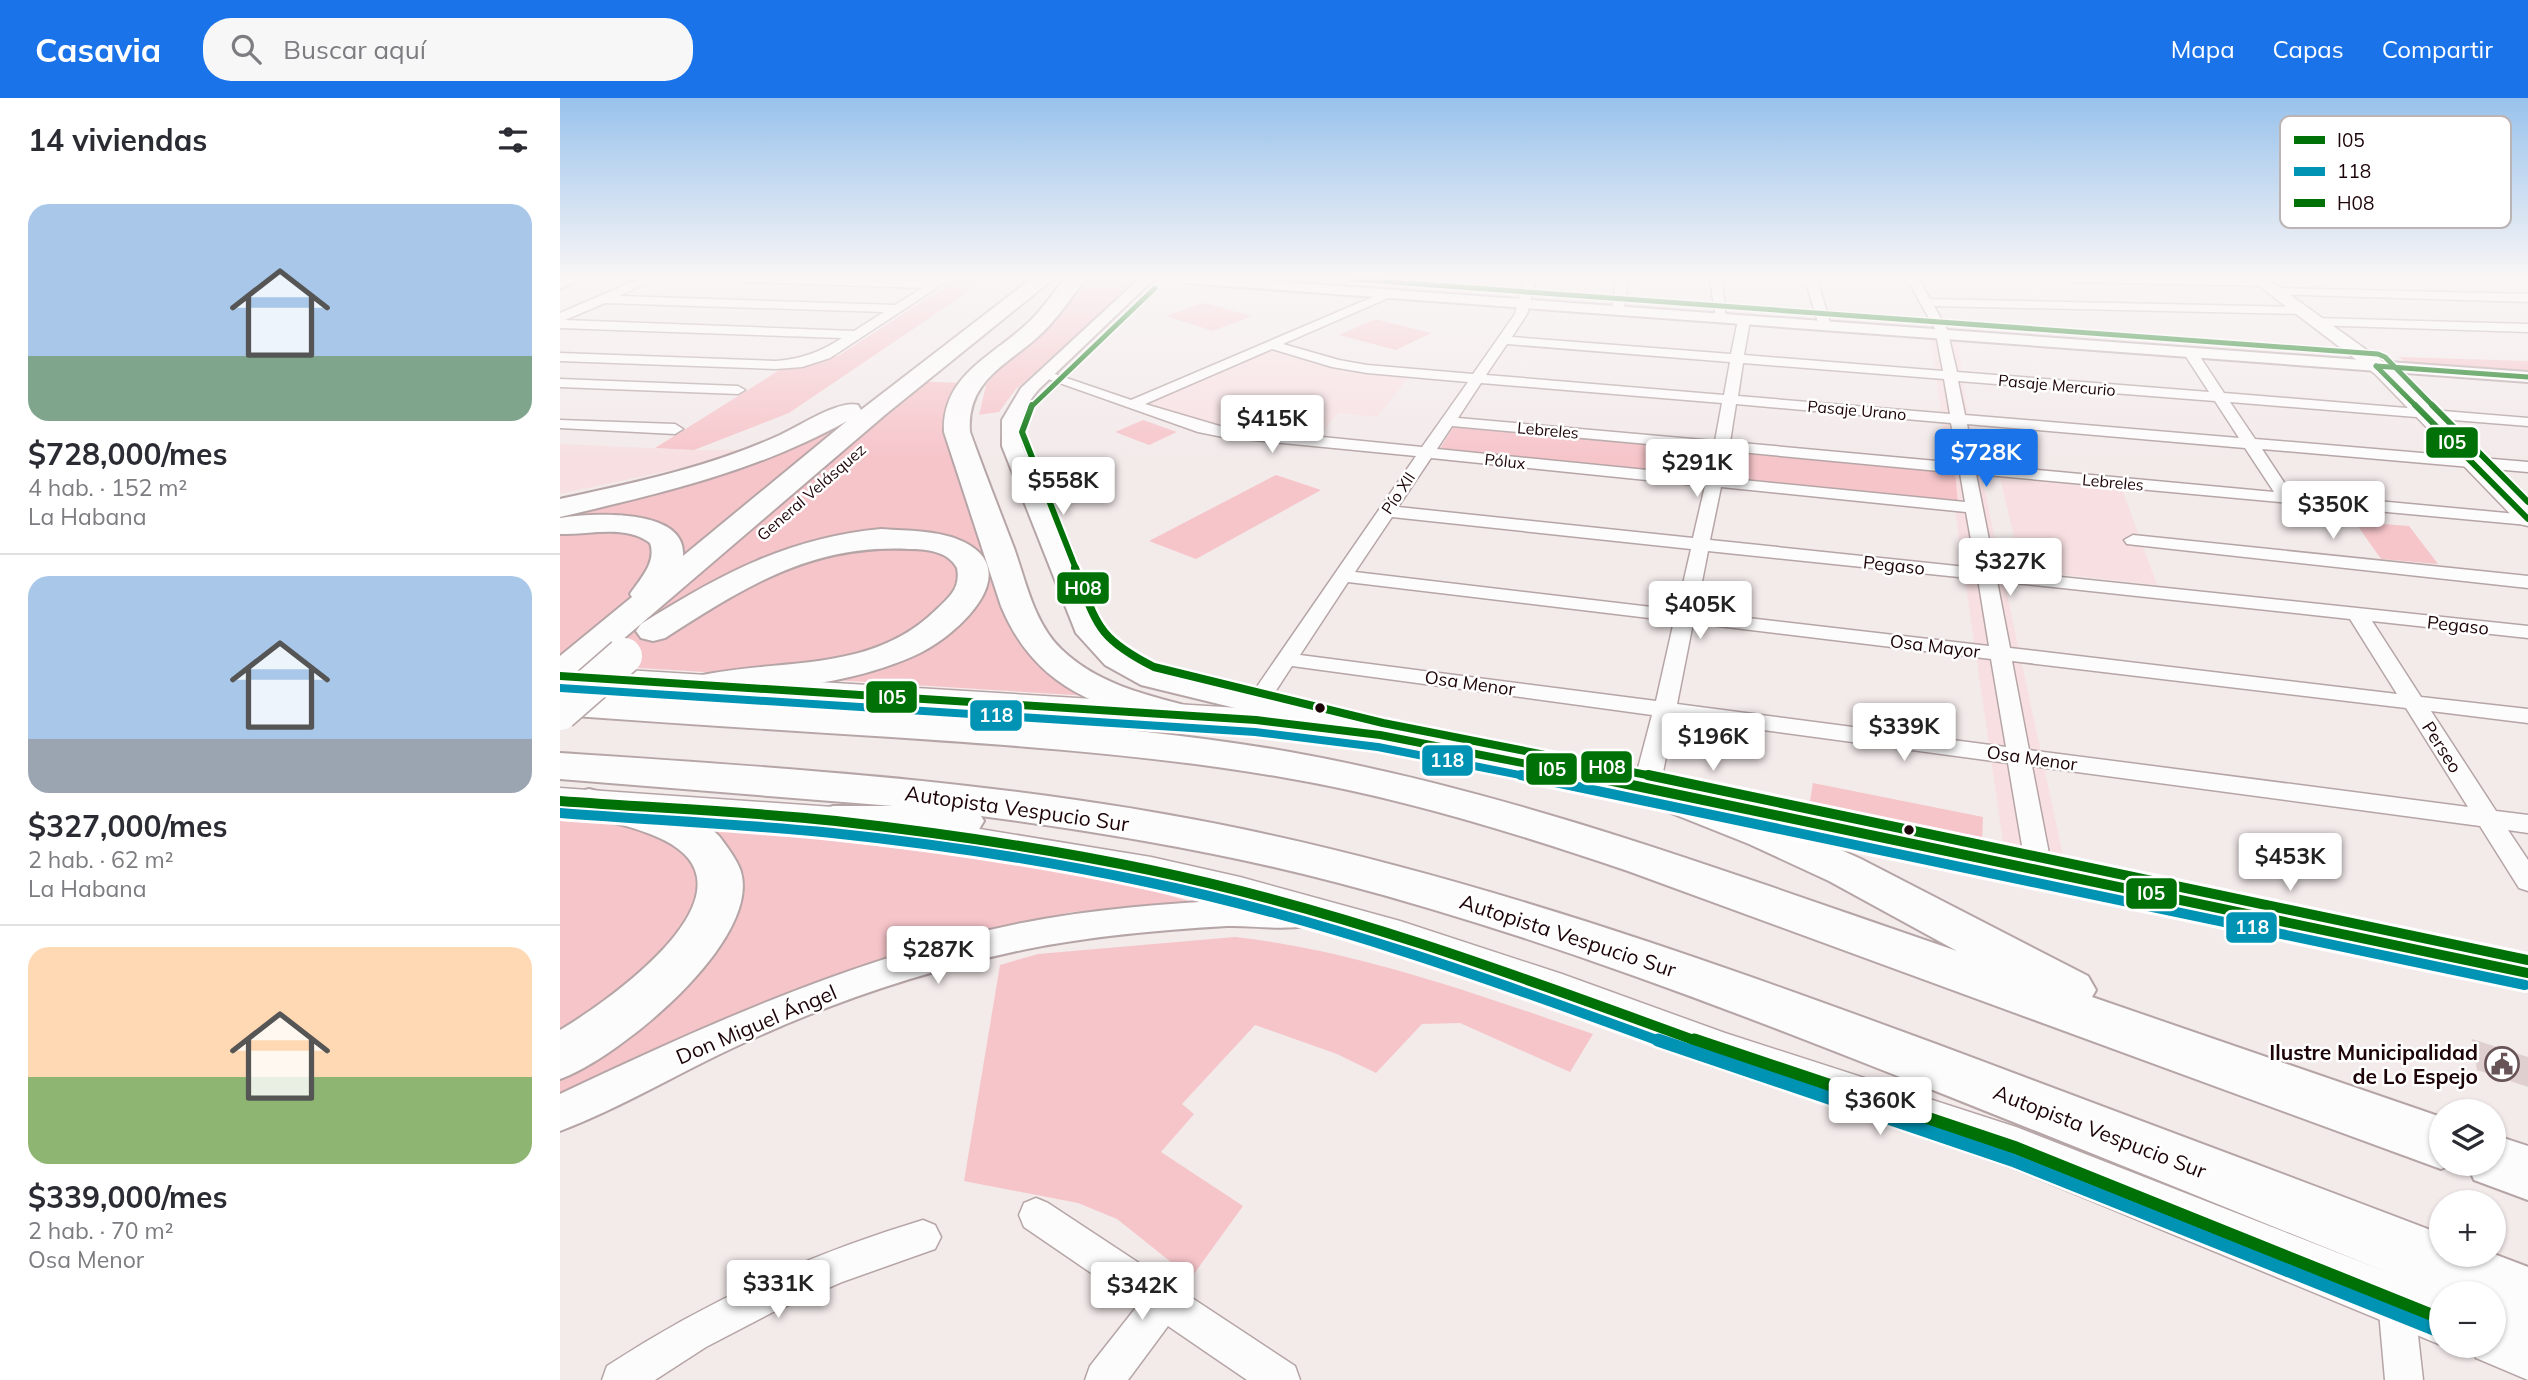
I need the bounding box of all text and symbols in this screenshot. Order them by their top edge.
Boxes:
search box [203,18,693,81]
text: Casavia [35,29,161,70]
icon: search [227,30,265,68]
text: Buscar aquí [283,33,426,66]
text: Mapa [2171,34,2235,64]
text: Capas [2273,34,2344,64]
text: Compartir [2382,34,2493,64]
legend [2280,116,2511,228]
text: 14 viviendas [28,121,207,159]
icon: filters [494,121,532,159]
text: I05 [2337,128,2365,152]
text: 118 [2337,159,2371,183]
text: H08 [2337,191,2374,215]
icon: home [217,250,343,376]
street label: Pasaje Mercurio [1997,370,2117,400]
pin: $415K [1223,396,1321,455]
street label: Pasaje Urano [1807,396,1907,424]
text: $415K [1237,403,1307,432]
street label: Lebreles [1516,417,1580,443]
line badge: I05 [2425,426,2479,459]
pin: $728K [1937,430,2035,489]
text: I05 [2438,430,2466,454]
text: $728,000/mes [28,435,228,473]
text: $728K [1951,437,2021,466]
street label: General Velásquez [752,439,870,545]
pin: $291K [1648,440,1746,499]
text: $291K [1662,447,1732,476]
street label: Pólux [1484,449,1527,473]
pin: $558K [1014,458,1112,517]
text: $558K [1028,465,1098,494]
street label: Pío XII [1377,468,1419,518]
street label: Lebreles [2081,469,2145,495]
text: 4 hab. · 152 m² [28,473,187,502]
pin: $350K [2284,482,2382,541]
text: $350K [2298,489,2368,518]
text: La Habana [28,502,147,531]
pin: $327K [1961,538,2059,598]
text: $327K [1975,546,2045,575]
street label: Pegaso [1862,550,1926,580]
line badge: H08 [1056,571,1110,605]
text: H08 [1064,576,1102,600]
pin: $405K [1651,582,1749,641]
text: $405K [1665,589,1735,618]
street label: Pegaso [2426,610,2490,640]
icon: home [217,622,343,748]
street label: Osa Mayor [1889,629,1982,663]
street label: Osa Menor [1423,665,1517,701]
line badge: I05 [865,680,918,714]
text: I05 [878,685,906,709]
line badge: 118 [969,699,1023,732]
unlabelled marker [1313,701,1327,715]
text: 118 [979,703,1013,727]
pin: $339K [1855,704,1953,763]
text: $339K [1869,711,1939,740]
pin: $196K [1664,714,1762,773]
street label: Perseo [2417,717,2467,777]
text: $196K [1678,721,1748,750]
street label: Osa Menor [1985,740,2079,776]
line badge: 118 [1421,744,1474,777]
text: 118 [1430,748,1464,772]
line badge: H08 [1580,750,1633,784]
line badge: I05 [1525,752,1578,786]
text: H08 [1588,755,1626,779]
text: I05 [1538,757,1566,781]
street label: Autopista Vespucio Sur [903,779,1131,837]
text: $327,000/mes [28,807,228,845]
unlabelled marker [1902,823,1916,837]
pin: $453K [2241,834,2339,893]
text: $453K [2255,841,2325,870]
text: 2 hab. · 62 m² [28,845,173,874]
text: La Habana [28,874,147,903]
line badge: I05 [2125,877,2178,910]
text: I05 [2137,881,2165,905]
street label: Autopista Vespucio Sur [1457,888,1680,982]
line badge: 118 [2225,911,2278,944]
text: 118 [2235,915,2269,939]
pin: $287K [889,926,987,986]
text: $287K [903,934,973,963]
street label: Don Miguel Ángel [672,978,840,1070]
icon: home [217,993,343,1119]
place label: Ilustre Municipalidad de Lo Espejo [2269,1039,2478,1089]
public building icon: Ilustre Municipalidad de Lo Espejo [2483,1045,2521,1083]
pin: $360K [1831,1077,1929,1137]
street label: Autopista Vespucio Sur [1990,1078,2210,1184]
text: $360K [1845,1085,1915,1114]
map controls [2429,1099,2506,1358]
button: layers [2429,1099,2506,1176]
text: $339,000/mes [28,1178,228,1216]
button: + [2429,1190,2506,1267]
text: 2 hab. · 70 m² [28,1216,173,1245]
text: Osa Menor [28,1245,144,1274]
pin: $331K [729,1260,827,1320]
pin: $342K [1093,1262,1191,1322]
text: $331K [743,1268,813,1297]
text: $342K [1107,1270,1177,1299]
button: − [2429,1281,2506,1358]

